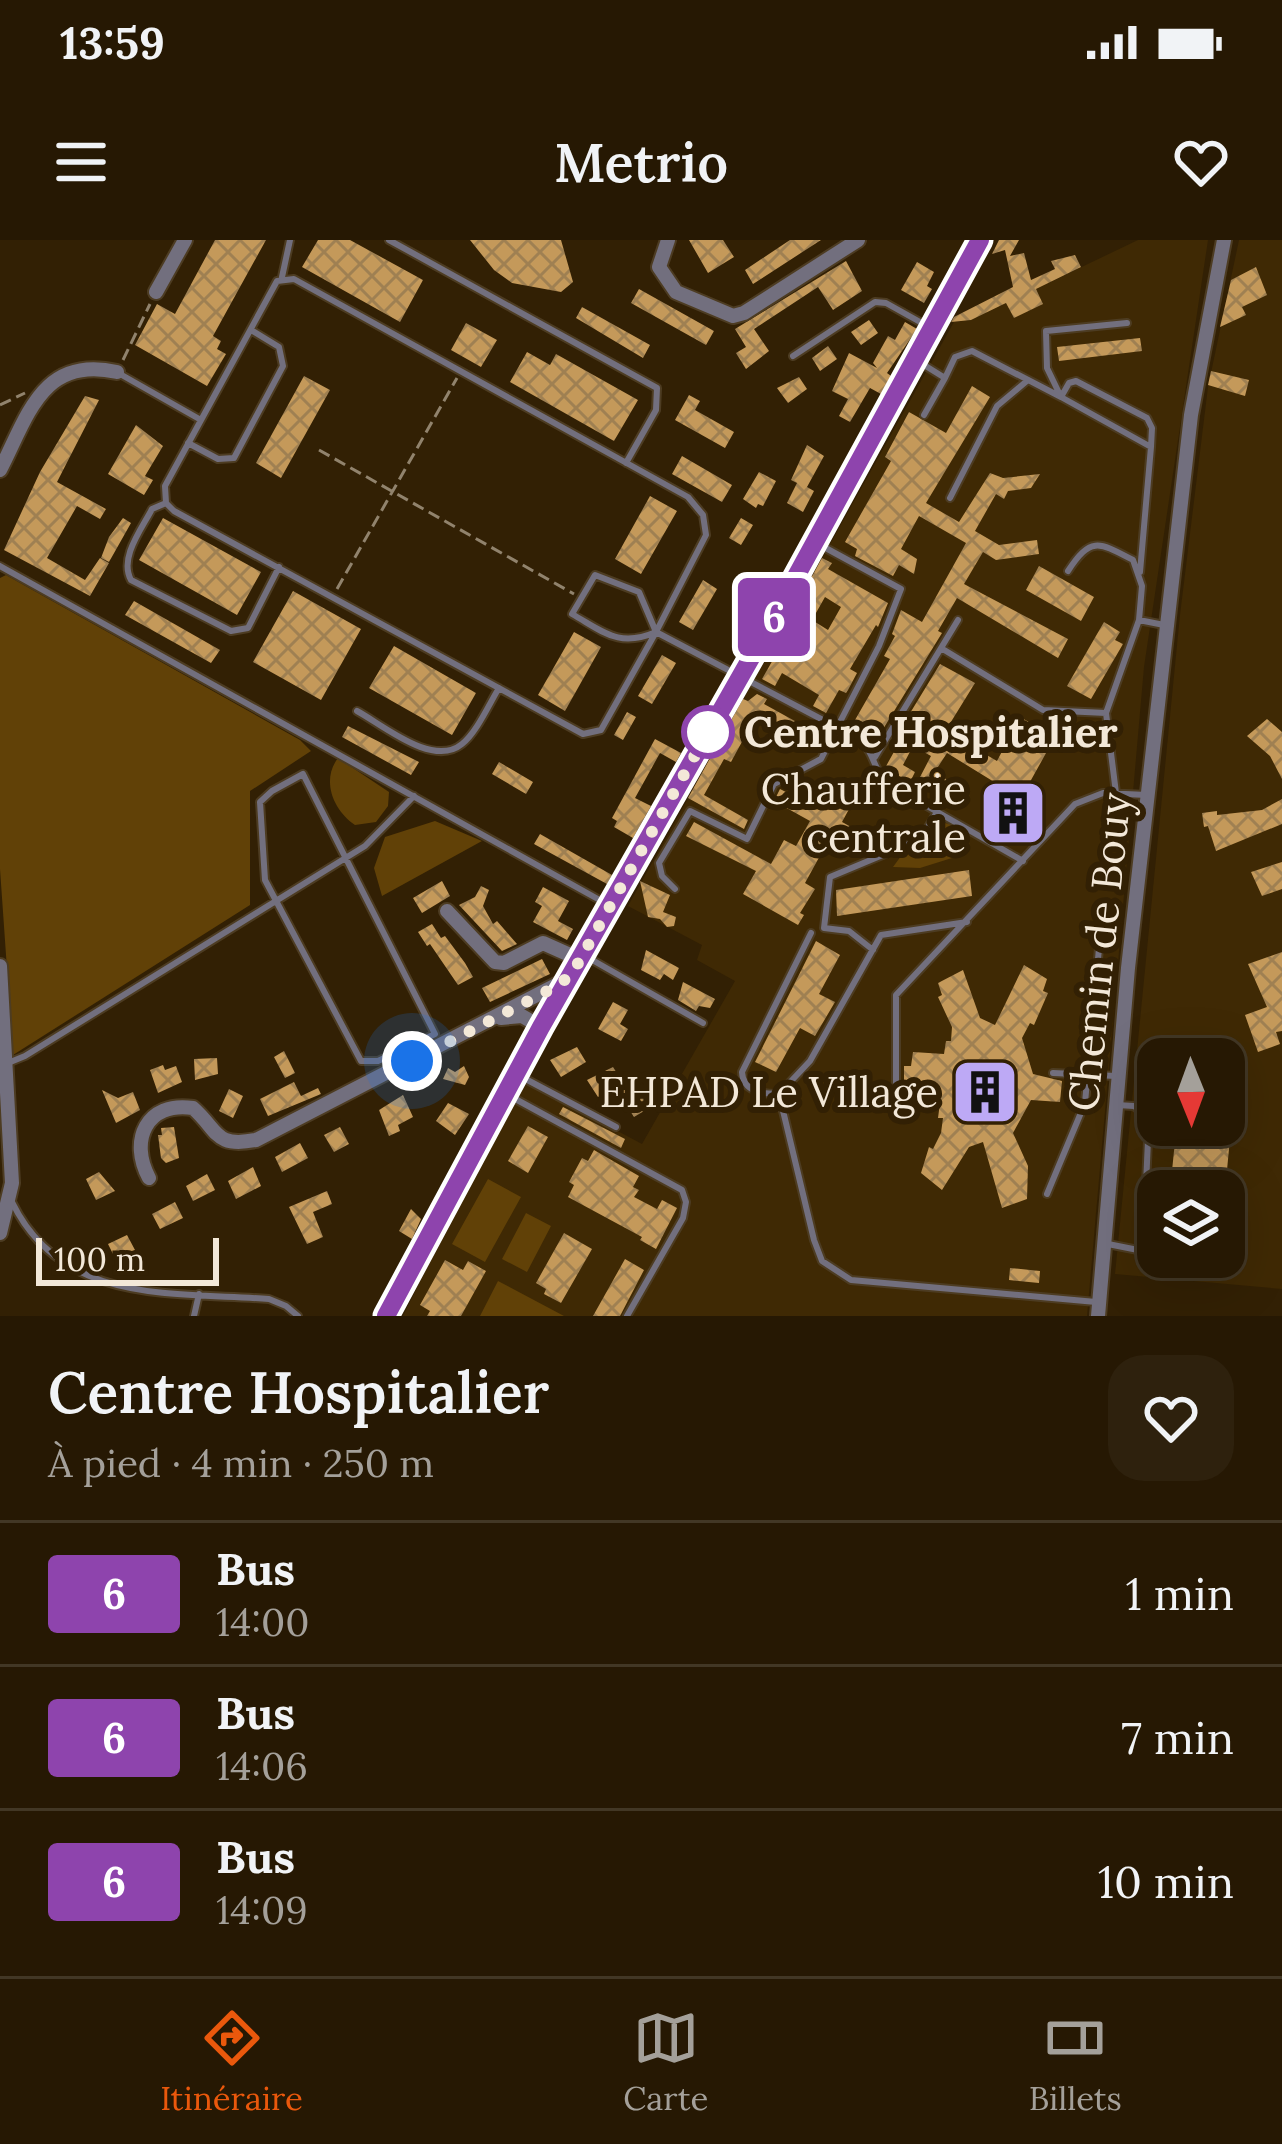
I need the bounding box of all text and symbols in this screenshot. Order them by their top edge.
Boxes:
text: 13:59 [60,14,165,71]
text: Metrio [554,128,728,197]
icon: menu [48,129,114,195]
icon: heart [1168,129,1234,195]
line badge: 6 [735,578,813,656]
text: 6 [762,590,786,644]
place label: Centre Hospitalier [744,705,1118,759]
marker: Centre Hospitalier [683,707,733,757]
place label: Chaufferie centrale [761,762,966,864]
building icon: Chaufferie centrale [978,778,1048,848]
street label: Chemin de Bouy [1055,789,1143,1114]
your location [382,1031,442,1091]
north arrow [1137,1038,1245,1146]
map controls [1137,1038,1245,1278]
building icon: EHPAD Le Village [950,1057,1020,1127]
place label: EHPAD Le Village [599,1065,938,1119]
button: layers [1137,1170,1245,1278]
scale bar [36,1232,219,1285]
text: 100 m [54,1238,145,1280]
button: heart [1108,1355,1234,1481]
text: Centre Hospitalier [48,1356,549,1429]
text: À pied · 4 min · 250 m [48,1438,434,1488]
text: Bus [216,1540,295,1597]
text: 1 min [1126,1565,1234,1622]
text: 6 [102,1567,126,1621]
text: 14:00 [216,1597,310,1647]
text: Bus [216,1684,295,1741]
text: 7 min [1121,1709,1234,1766]
text: 6 [102,1711,126,1765]
text: 14:06 [216,1741,308,1791]
text: Bus [216,1828,295,1885]
text: 10 min [1098,1853,1234,1910]
text: 6 [102,1855,126,1909]
text: 14:09 [216,1885,308,1935]
tab: Itinéraire [160,2005,303,2119]
tab: Carte [623,2005,708,2119]
tab: Billets [1029,2005,1122,2119]

